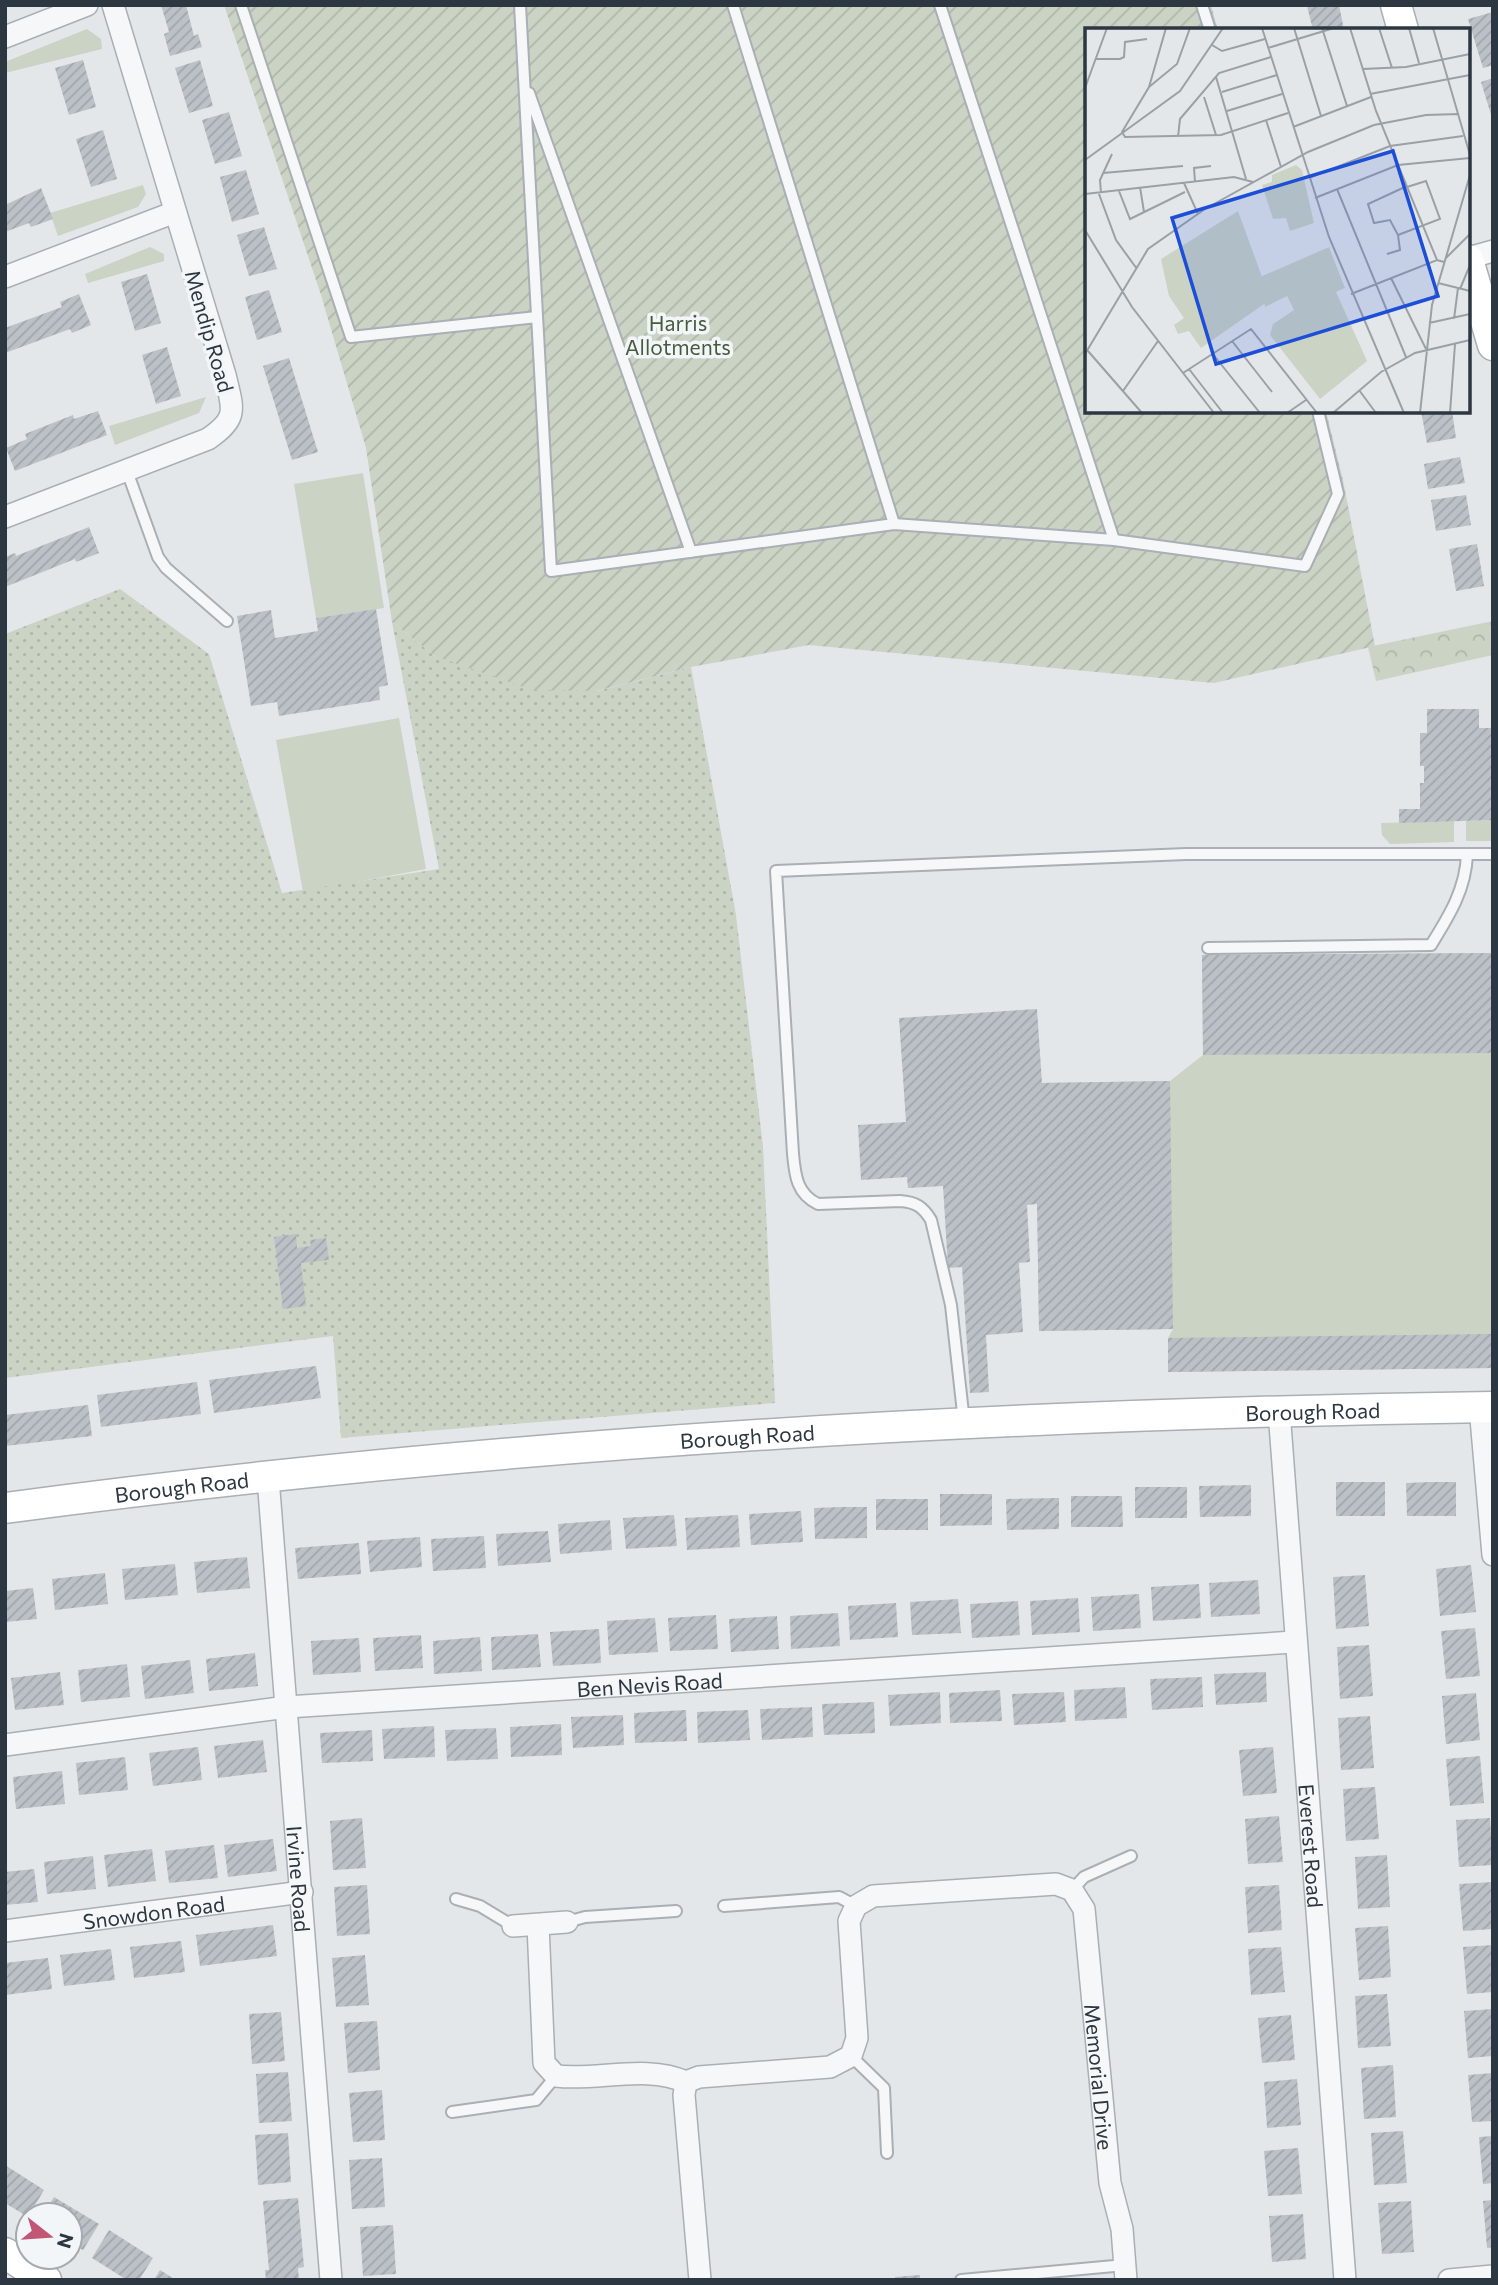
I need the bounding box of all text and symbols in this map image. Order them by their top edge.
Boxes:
inset map [1085,28,1470,413]
street label: Mendip Road [181,267,239,395]
park label: Harris Allotments [625,310,731,359]
street label: Borough Road [1245,1396,1380,1425]
street label: Borough Road [679,1419,815,1452]
street label: Borough Road [113,1466,250,1506]
street label: Ben Nevis Road [576,1666,723,1701]
street label: Everest Road [1295,1783,1329,1909]
street label: Irvine Road [283,1825,316,1933]
street label: Snowdon Road [81,1890,226,1933]
street label: Memorial Drive [1081,2002,1119,2151]
north arrow [14,2201,84,2271]
text: N [53,2231,79,2251]

